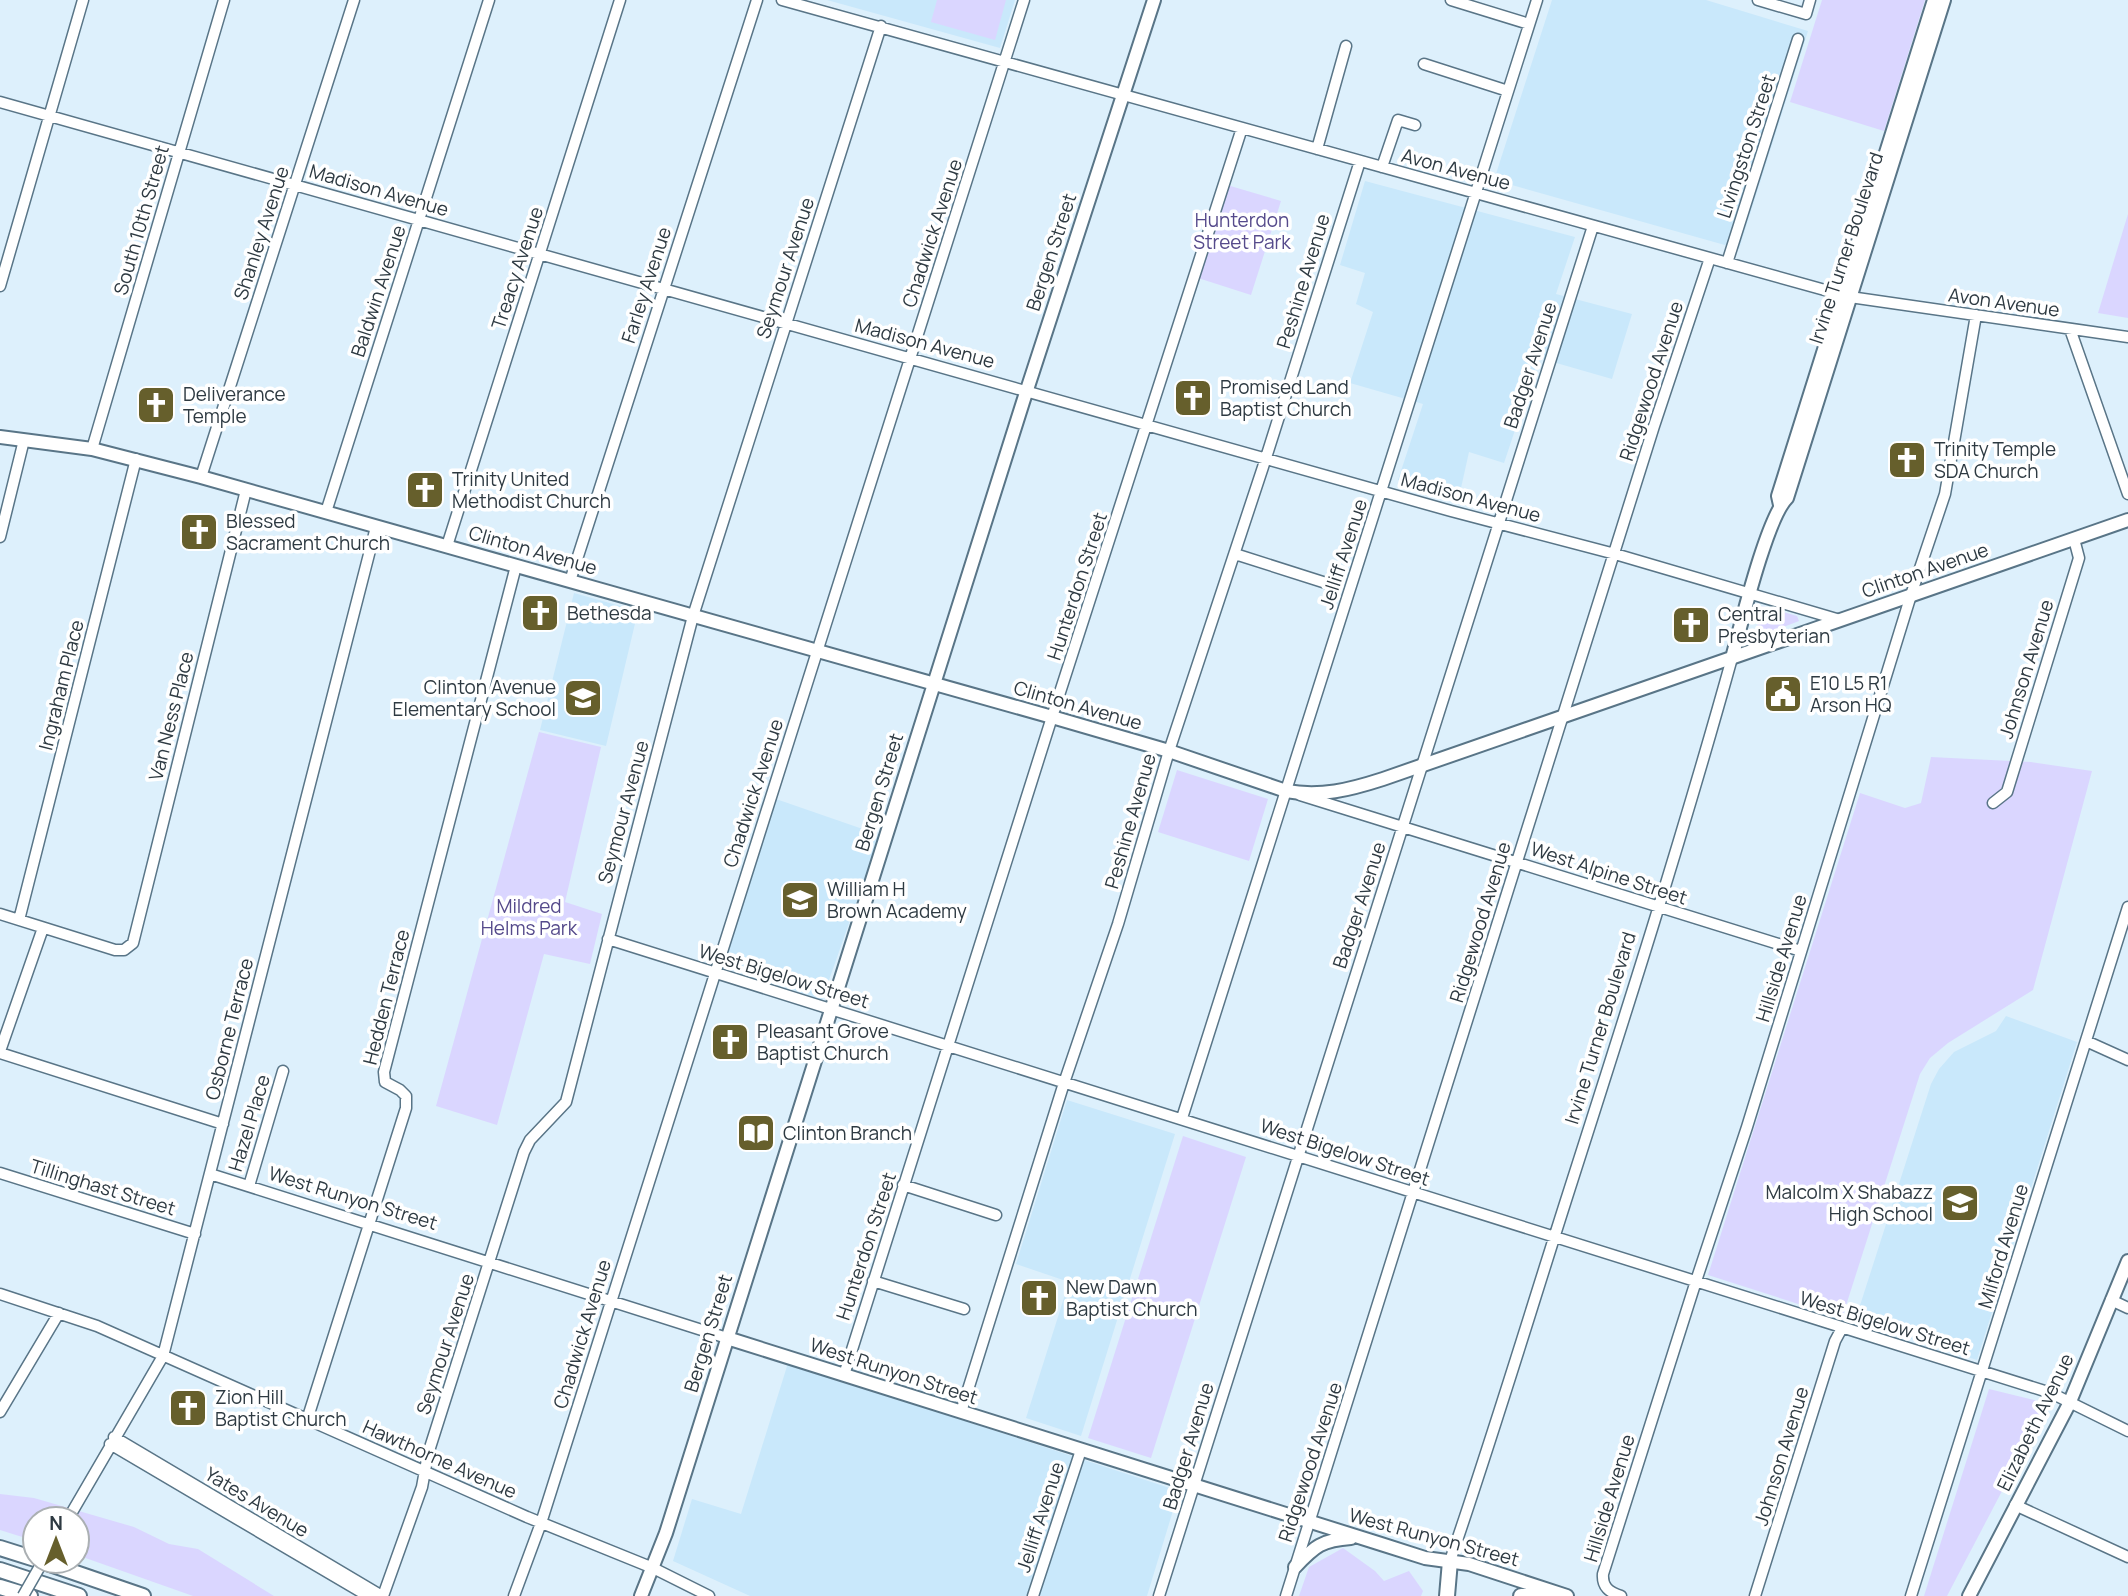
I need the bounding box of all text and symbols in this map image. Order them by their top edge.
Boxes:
street label: Livingston Street [1710,71,1782,221]
street label: South 10th Street [107,142,175,298]
street label: Avon Avenue [1399,142,1513,196]
street label: Irvine Turner Boulevard [1803,149,1889,347]
street label: Chadwick Avenue [896,156,968,310]
street label: Madison Avenue [306,158,452,222]
street label: Shanley Avenue [227,163,295,303]
street label: Bergen Street [1020,190,1082,314]
street label: Seymour Avenue [750,194,820,342]
street label: Treacy Avenue [485,203,549,333]
park label: Hunterdon Street Park [1193,207,1291,255]
street label: Peshine Avenue [1270,211,1336,351]
street label: Baldwin Avenue [344,222,412,360]
street label: Farley Avenue [615,224,677,346]
street label: Avon Avenue [1947,281,2061,323]
street label: Badger Avenue [1497,298,1563,432]
street label: Ridgewood Avenue [1613,298,1689,464]
street label: Madison Avenue [852,312,998,374]
place label: Promised Land Baptist Church [1220,374,1352,422]
church icon: Promised Land Baptist Church [1172,377,1214,419]
place label: Deliverance Temple [183,381,286,429]
church icon: Deliverance Temple [135,384,177,426]
place label: Trinity Temple SDA Church [1934,436,2056,484]
church icon: Trinity Temple SDA Church [1886,439,1928,481]
place label: Trinity United Methodist Church [452,466,611,514]
street label: Madison Avenue [1398,466,1544,528]
church icon: Trinity United Methodist Church [404,469,446,511]
street label: Jelliff Avenue [1313,495,1373,613]
place label: Blessed Sacrament Church [226,508,390,556]
street label: Hunterdon Street [1041,509,1113,663]
church icon: Blessed Sacrament Church [178,511,220,553]
street label: Clinton Avenue [466,519,600,581]
street label: Clinton Avenue [1858,536,1992,604]
church icon: Bethesda [519,592,561,634]
street label: Johnson Avenue [1993,596,2059,742]
place label: Bethesda [567,600,652,626]
place label: Central Presbyterian [1718,601,1830,649]
church icon: Central Presbyterian [1670,604,1712,646]
street label: Ingraham Place [32,617,90,753]
street label: Van Ness Place [142,649,200,783]
place label: E10 L5 R1 Arson HQ [1810,670,1892,718]
public building icon: E10 L5 R1 Arson HQ [1762,673,1804,715]
place label: Clinton Avenue Elementary School [393,674,556,722]
street label: Clinton Avenue [1011,674,1145,736]
school or university icon: Clinton Avenue Elementary School [562,677,604,719]
street label: Chadwick Avenue [717,716,789,870]
street label: Bergen Street [849,730,909,854]
street label: Seymour Avenue [591,738,655,886]
street label: Peshine Avenue [1098,750,1162,892]
street label: West Alpine Street [1527,835,1691,911]
street label: Badger Avenue [1326,838,1392,972]
street label: Ridgewood Avenue [1443,839,1517,1005]
place label: William H Brown Academy [827,876,967,924]
school or university icon: William H Brown Academy [779,879,821,921]
street label: Hillside Avenue [1749,891,1813,1025]
park label: Mildred Helms Park [481,893,578,941]
street label: Hedden Terrace [357,927,415,1067]
street label: Irvine Turner Boulevard [1558,929,1642,1127]
street label: West Bigelow Street [696,938,872,1014]
street label: Osborne Terrace [199,955,259,1103]
place label: Pleasant Grove Baptist Church [757,1018,889,1066]
church icon: Pleasant Grove Baptist Church [709,1021,751,1063]
street label: Hazel Place [222,1071,276,1175]
library icon: Clinton Branch [735,1112,777,1154]
street label: West Bigelow Street [1257,1112,1433,1192]
place label: Clinton Branch [783,1120,912,1146]
street label: Tillinghast Street [27,1153,179,1221]
street label: West Runyon Street [265,1160,441,1236]
street label: Hunterdon Street [830,1169,902,1323]
place label: Malcolm X Shabazz High School [1765,1179,1933,1227]
street label: Milford Avenue [1972,1180,2034,1312]
school or university icon: Malcolm X Shabazz High School [1939,1182,1981,1224]
street label: Chadwick Avenue [547,1256,617,1412]
street label: Seymour Avenue [410,1270,480,1418]
street label: Bergen Street [678,1271,738,1395]
place label: New Dawn Baptist Church [1066,1274,1198,1322]
church icon: New Dawn Baptist Church [1018,1277,1060,1319]
street label: West Bigelow Street [1797,1285,1973,1361]
street label: West Runyon Street [807,1332,981,1410]
street label: Elizabeth Avenue [1990,1349,2080,1495]
street label: Badger Avenue [1156,1379,1220,1513]
street label: Ridgewood Avenue [1272,1379,1348,1545]
street label: Johnson Avenue [1748,1383,1814,1529]
place label: Zion Hill Baptist Church [215,1384,347,1432]
church icon: Zion Hill Baptist Church [167,1387,209,1429]
street label: Hawthorne Avenue [359,1413,521,1505]
street label: Hillside Avenue [1577,1431,1641,1565]
street label: Jelliff Avenue [1010,1458,1070,1576]
street label: Yates Avenue [200,1461,314,1543]
street label: West Runyon Street [1346,1502,1522,1572]
north arrow [21,1505,91,1575]
text: N [49,1510,63,1536]

